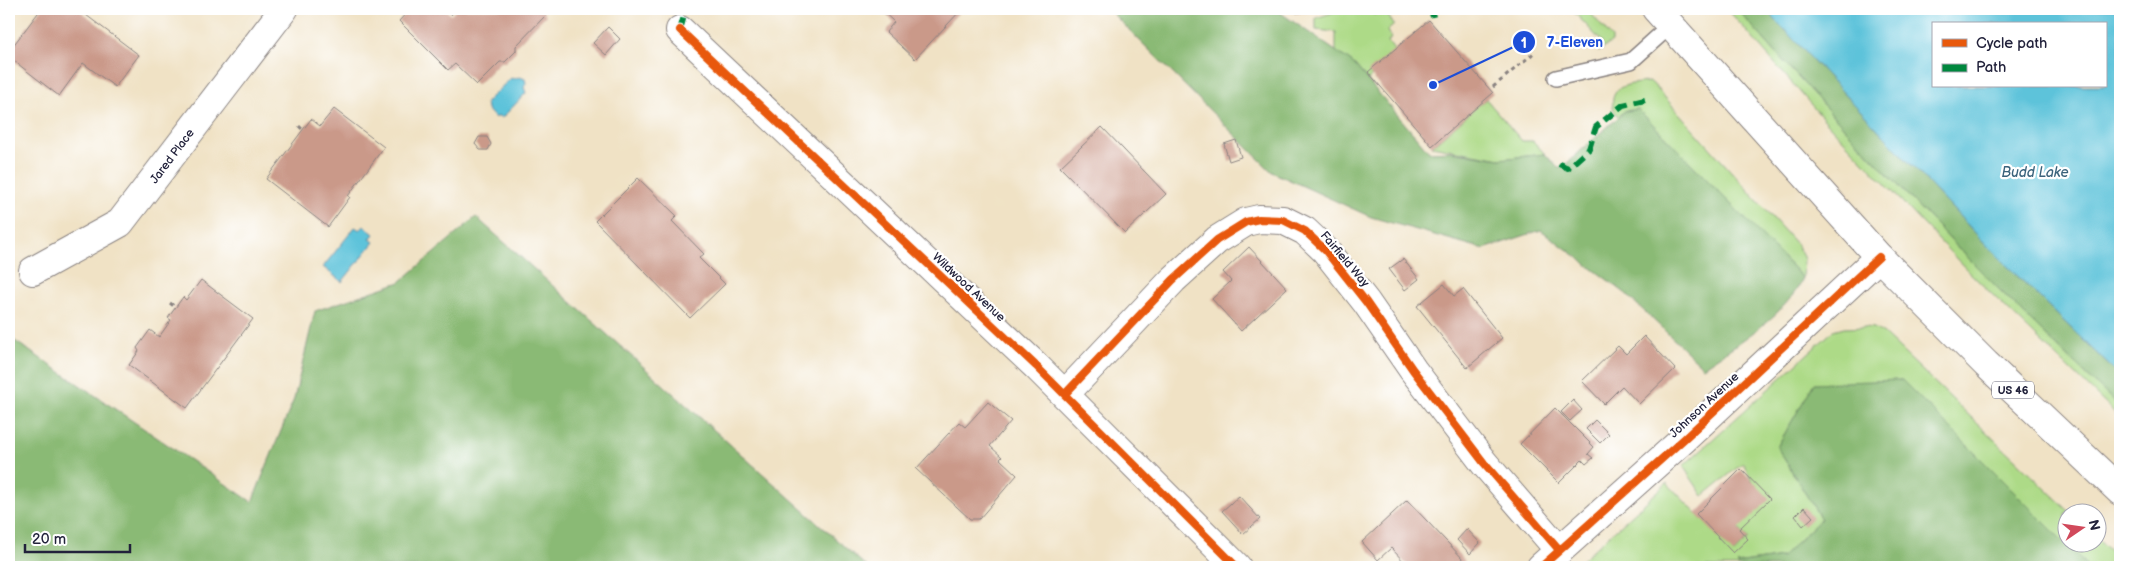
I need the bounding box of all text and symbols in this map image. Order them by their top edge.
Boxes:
legend [1932,22,2106,88]
callout: 7-Eleven [1512,28,1613,57]
text: 1 [1521,34,1527,53]
text: 7-Eleven [1547,34,1603,51]
text: Cycle path [1976,34,2047,53]
text: Path [1976,58,2006,77]
street label: Jared Place [147,126,198,187]
water label: Budd Lake [2001,164,2069,181]
street label: Fairfield Way [1317,228,1373,291]
street label: Wildwood Avenue [929,250,1008,325]
street label: Johnson Avenue [1667,369,1742,441]
road number: US 46 [1992,382,2034,398]
north arrow [2056,504,2106,554]
text: N [2085,518,2104,532]
scale bar [25,521,130,553]
text: 20 m [32,530,66,549]

